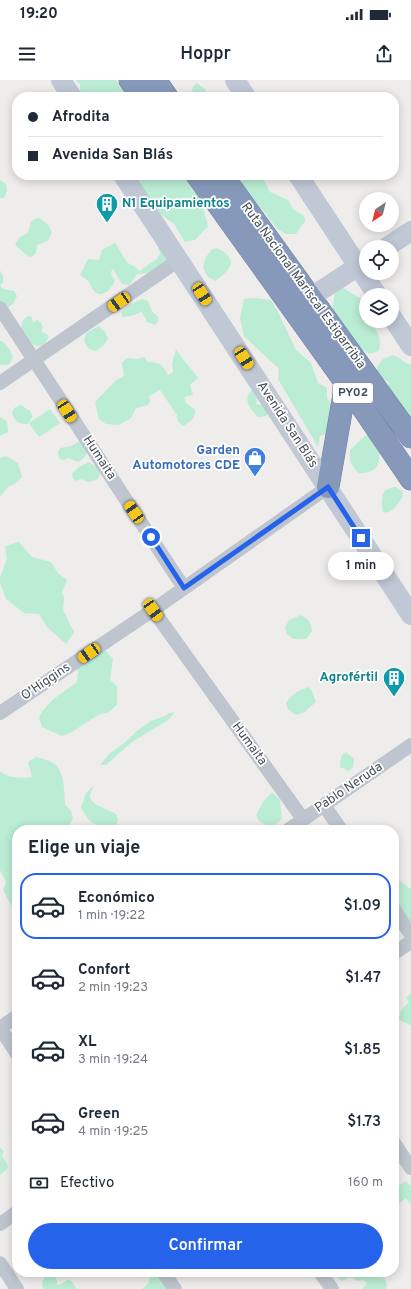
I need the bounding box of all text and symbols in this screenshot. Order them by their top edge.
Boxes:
text: 19:20 [20,5,58,24]
icon: menu [16,43,38,65]
text: Hoppr [180,43,231,66]
icon: share [373,43,395,65]
text: Afrodita [52,108,110,127]
text: Avenida San Blás [52,146,173,165]
building icon: N1 Equipamientos [94,191,120,224]
north arrow [359,192,399,232]
map controls [359,192,399,328]
place label: N1 Equipamientos [122,196,230,212]
street label: Ruta Nacional Mariscal Estigarribia [237,200,369,372]
button: locate [359,240,399,280]
car [190,281,214,307]
button: layers [359,288,399,328]
car [106,290,132,314]
car [232,345,256,371]
street label: Avenida San Blás [253,379,321,471]
road number: PY02 [333,383,373,403]
car [55,398,79,424]
street label: Humaita [79,433,119,483]
place label: Garden Automotores CDE [132,443,240,474]
shop icon: Garden Automotores CDE [242,445,268,478]
car [122,499,146,525]
route start [142,528,160,546]
route end [352,529,370,547]
callout: 1 min [328,552,394,580]
text: 1 min [346,558,376,574]
car [141,597,165,623]
car [76,641,102,665]
street label: O'Higgins [18,660,74,704]
building icon: Agrofértil [381,665,407,698]
place label: Agrofértil [320,670,378,686]
street label: Humaita [228,719,270,769]
street label: Pablo Neruda [312,759,386,817]
text: Elige un viaje [28,837,140,860]
icon: car [30,888,66,924]
text: Económico [78,889,155,908]
text: $1.09 [344,897,381,916]
text: 1 min · 19:22 [78,908,145,924]
icon: car [30,960,66,996]
text: Confort [78,961,130,980]
text: $1.47 [345,969,381,988]
text: 2 min · 19:23 [78,980,148,996]
icon: car [30,1032,66,1068]
text: XL [78,1033,96,1052]
text: $1.85 [344,1041,381,1060]
text: 3 min · 19:24 [78,1052,148,1068]
icon: car [30,1104,66,1140]
text: Green [78,1105,120,1124]
text: $1.73 [347,1113,381,1132]
text: 4 min · 19:25 [78,1124,148,1140]
icon: cash [28,1172,50,1194]
text: Efectivo [60,1174,114,1193]
text: 160 m [348,1175,383,1191]
button: Confirmar [28,1223,383,1269]

